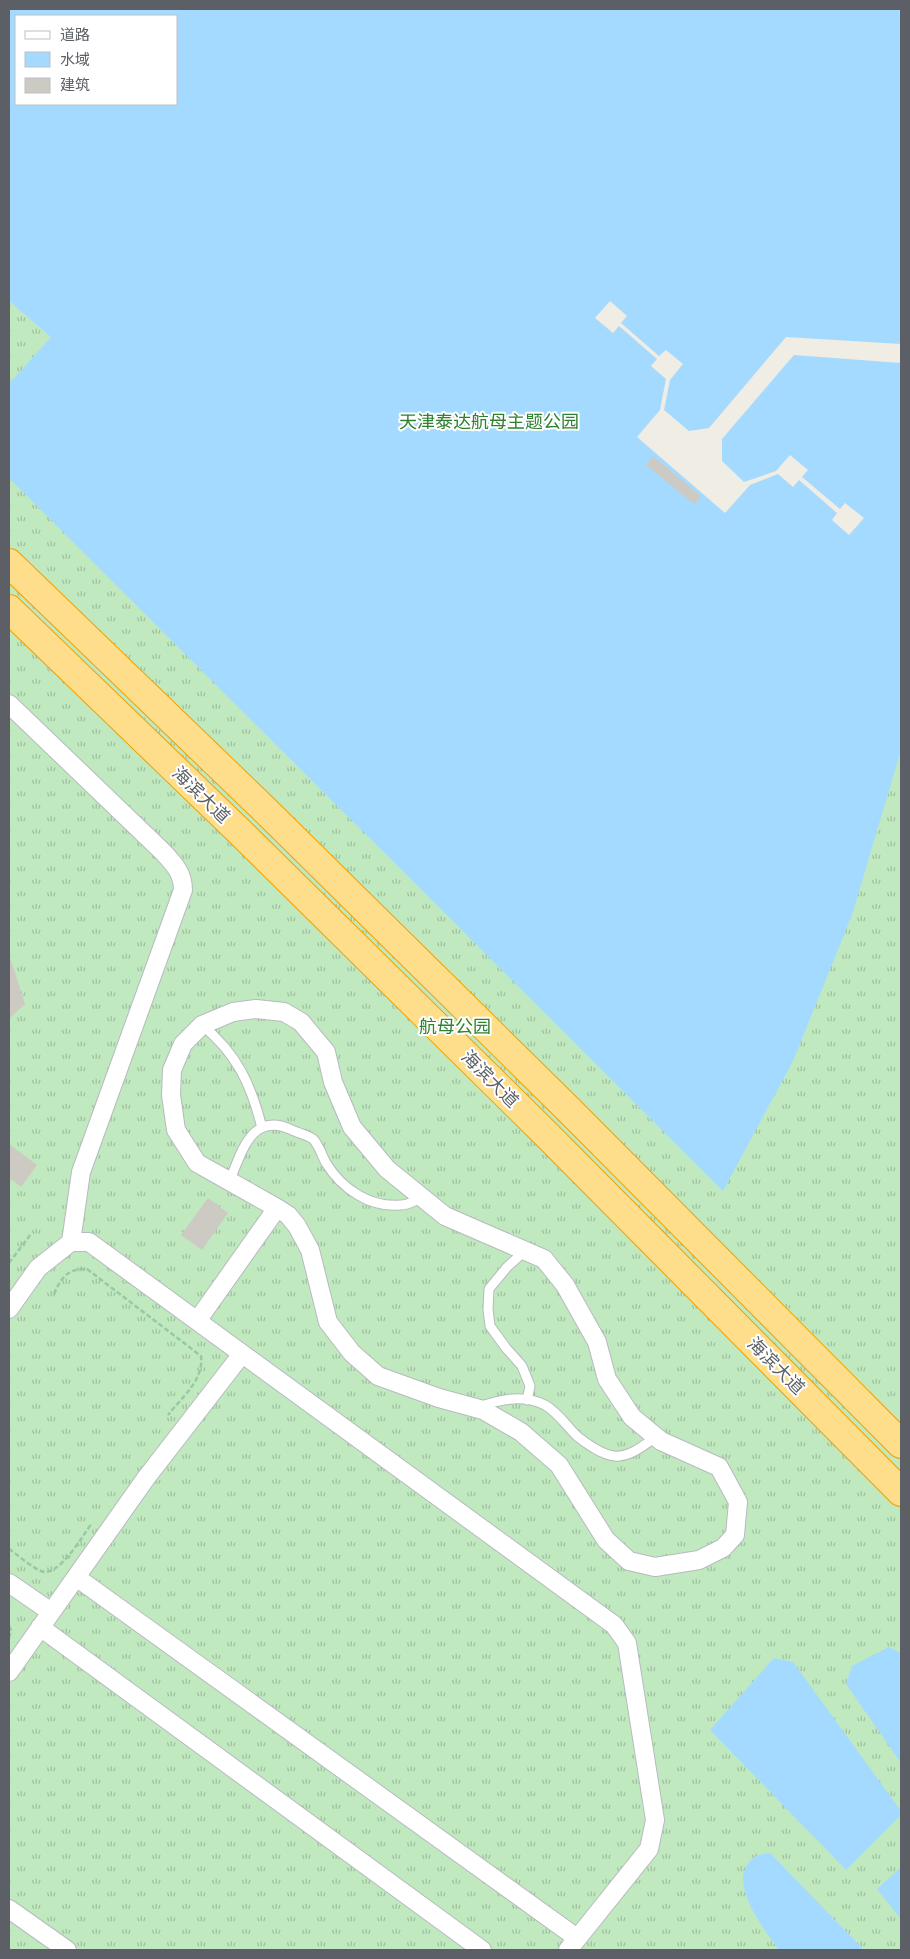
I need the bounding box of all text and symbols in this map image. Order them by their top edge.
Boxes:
legend [15,15,178,105]
text: 道路 [60,24,90,45]
text: 水域 [60,49,90,70]
text: 建筑 [60,74,90,95]
park label: 天津泰达航母主题公园 [399,409,579,433]
street label: 海滨大道 [167,761,236,828]
park label: 航母公园 [419,1014,491,1038]
street label: 海滨大道 [457,1044,525,1112]
street label: 海滨大道 [743,1331,811,1399]

